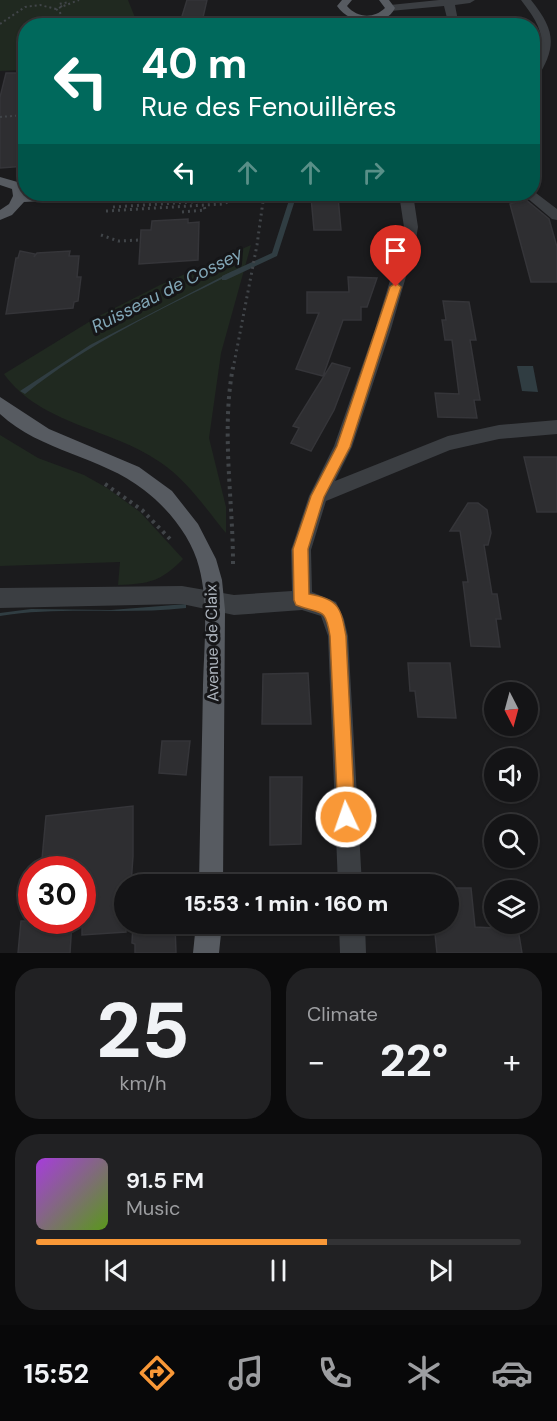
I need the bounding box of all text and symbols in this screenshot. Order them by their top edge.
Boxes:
text: 40 m [141,36,247,91]
icon: left [42,42,120,120]
text: Rue des Fenouillères [141,89,396,124]
icon: left [168,156,201,189]
icon: ahead [231,156,264,189]
icon: ahead [294,156,327,189]
icon: right [357,156,390,189]
pin [370,225,421,287]
icon: arrive [379,234,412,267]
water label: Ruisseau de Cossey [87,241,248,339]
street label: Avenue de Claix [200,584,224,702]
north arrow [484,682,538,736]
map controls [484,682,538,934]
button: sound [484,748,538,802]
position arrow [314,785,378,849]
button: search [484,814,538,868]
speed limit sign: 30 [18,856,96,934]
button: layers [484,880,538,934]
text: 15:53 · 1 min · 160 m [185,889,388,918]
text: 25 [96,980,190,1081]
text: Climate [307,1001,378,1027]
text: 22° [380,1031,448,1090]
text: − [307,1040,325,1083]
text: + [503,1040,521,1083]
text: km/h [119,1070,167,1096]
text: 91.5 FM [126,1166,204,1195]
text: Music [126,1195,181,1221]
icon: previous [100,1254,133,1287]
icon: pause [262,1254,295,1287]
icon: next [424,1254,457,1287]
icon: directions [136,1352,178,1394]
icon: music [225,1352,267,1394]
icon: phone [314,1352,356,1394]
icon: climate [403,1352,445,1394]
icon: car [491,1352,533,1394]
text: 15:52 [23,1356,89,1391]

